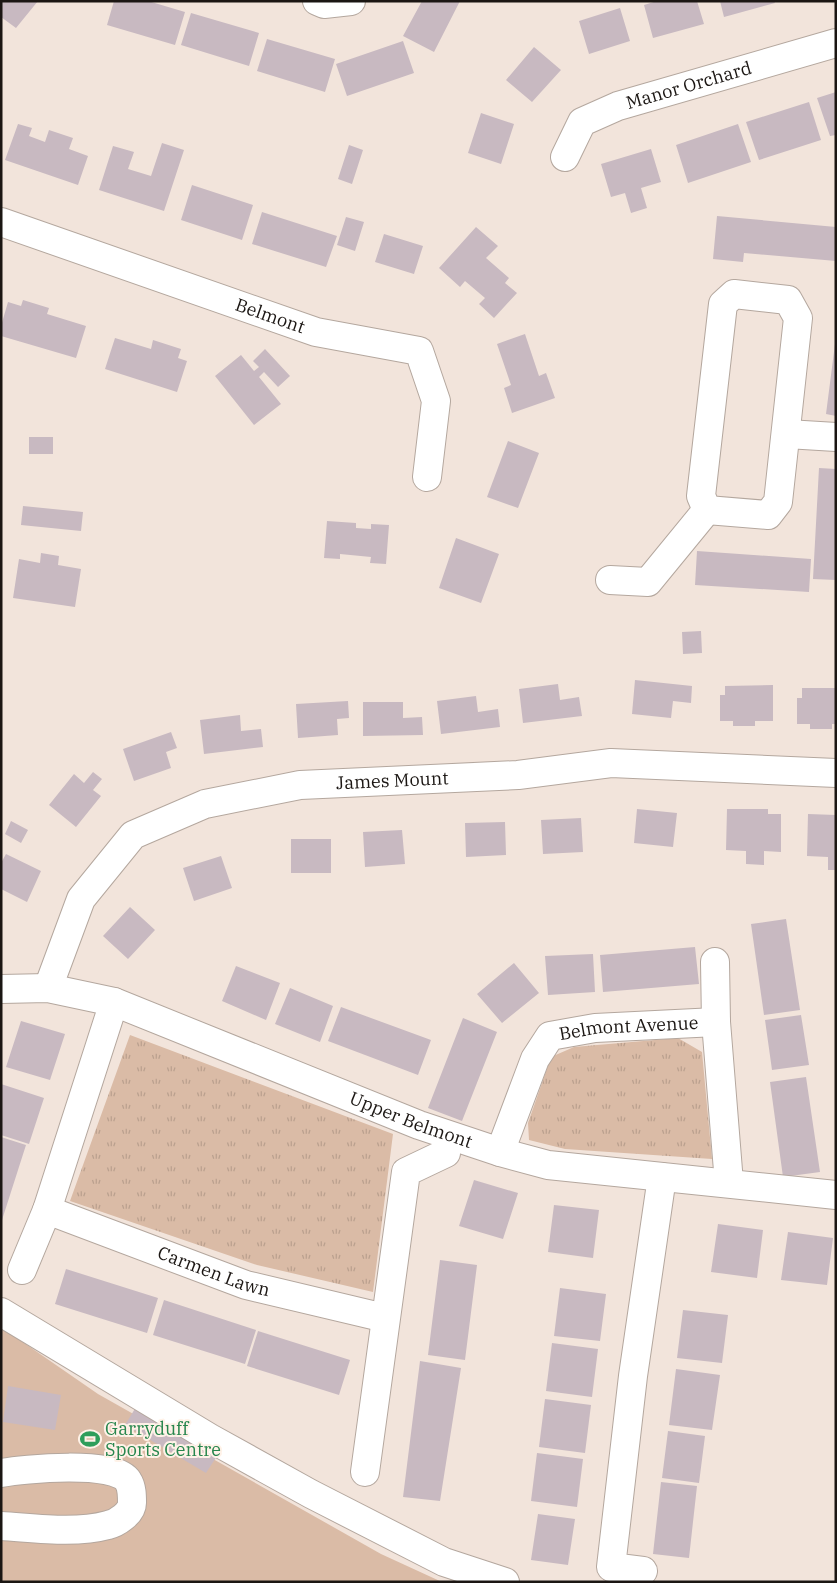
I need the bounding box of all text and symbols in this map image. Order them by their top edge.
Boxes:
street label: Manor Orchard [623,56,754,114]
street label: Belmont [232,293,308,338]
street label: James Mount [335,766,449,794]
street label: Belmont Avenue [557,1011,699,1045]
street label: Upper Belmont [346,1086,475,1153]
street label: Carmen Lawn [155,1241,272,1301]
place label: Garryduff Sports Centre [105,1417,221,1461]
sports icon: Garryduff Sports Centre [79,1428,101,1450]

